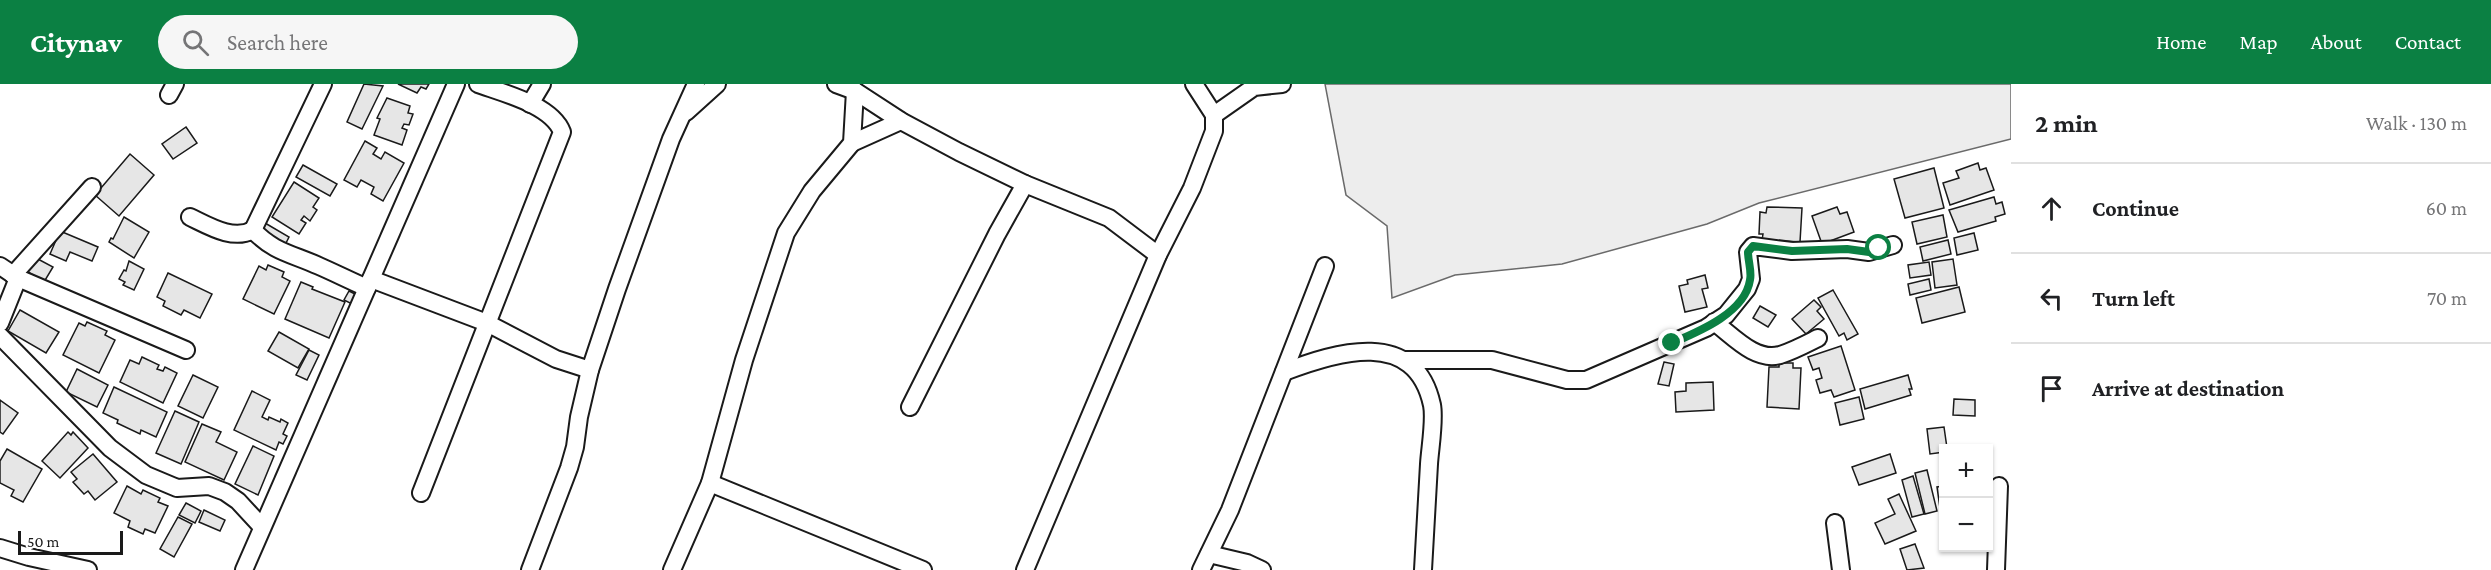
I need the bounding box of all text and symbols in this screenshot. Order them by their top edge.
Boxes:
search box [158,15,578,69]
icon: search [179,26,212,59]
text: Citynav [30,27,122,58]
text: Search here [227,30,328,55]
text: Home [2156,30,2206,54]
text: Map [2239,30,2278,54]
text: About [2311,30,2362,54]
text: Contact [2395,30,2461,54]
text: 2 min [2035,109,2098,138]
text: Walk · 130 m [2366,112,2467,134]
icon: ahead [2035,192,2068,225]
text: Continue [2092,196,2179,221]
text: 60 m [2426,197,2467,219]
route start [1865,234,1891,260]
icon: left [2035,282,2068,315]
text: Turn left [2092,286,2175,311]
text: 70 m [2427,287,2467,309]
route end [1658,329,1684,355]
icon: arrive [2035,372,2068,405]
text: Arrive at destination [2092,376,2284,401]
map controls [1939,444,1993,552]
button: + [1939,444,1993,498]
button: − [1939,498,1993,552]
scale bar [18,528,123,556]
text: 50 m [27,533,59,550]

